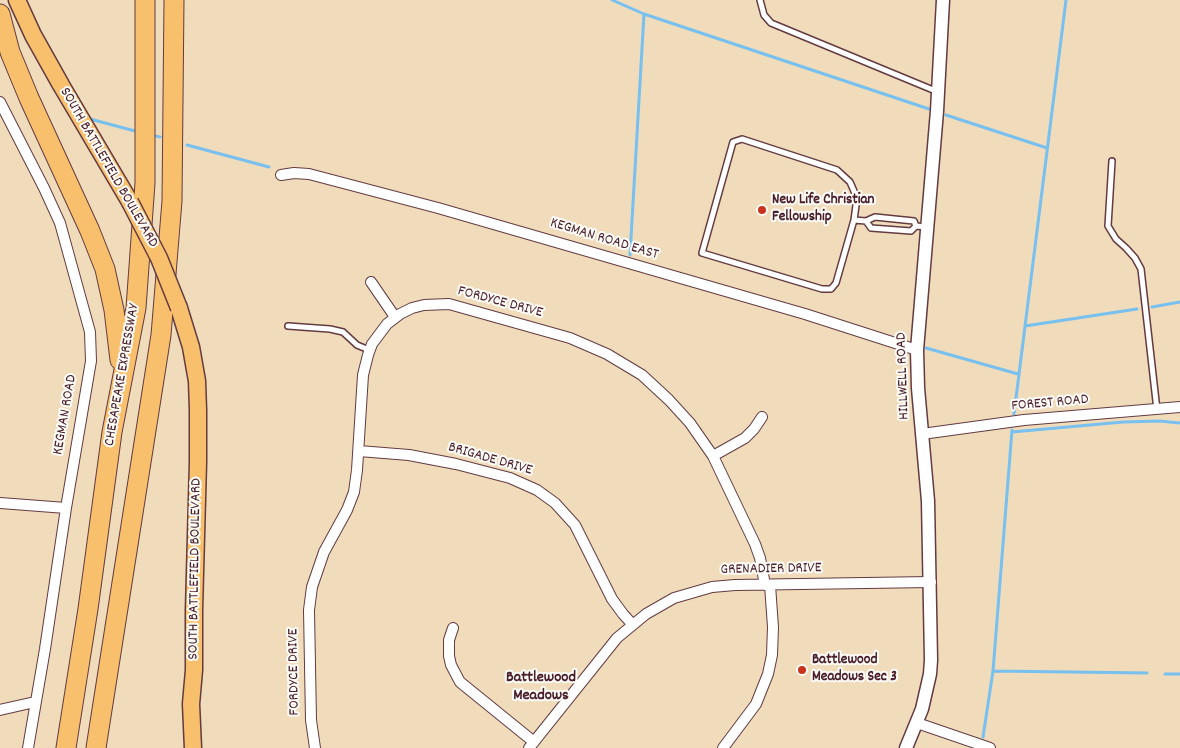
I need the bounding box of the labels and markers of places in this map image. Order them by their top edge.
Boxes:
place label: New Life Christian Fellowship [772,192,874,227]
marker: New Life Christian Fellowship [756,204,768,216]
place label: Battlewood Meadows Sec 3 [812,652,897,687]
marker: Battlewood Meadows Sec 3 [796,664,808,676]

